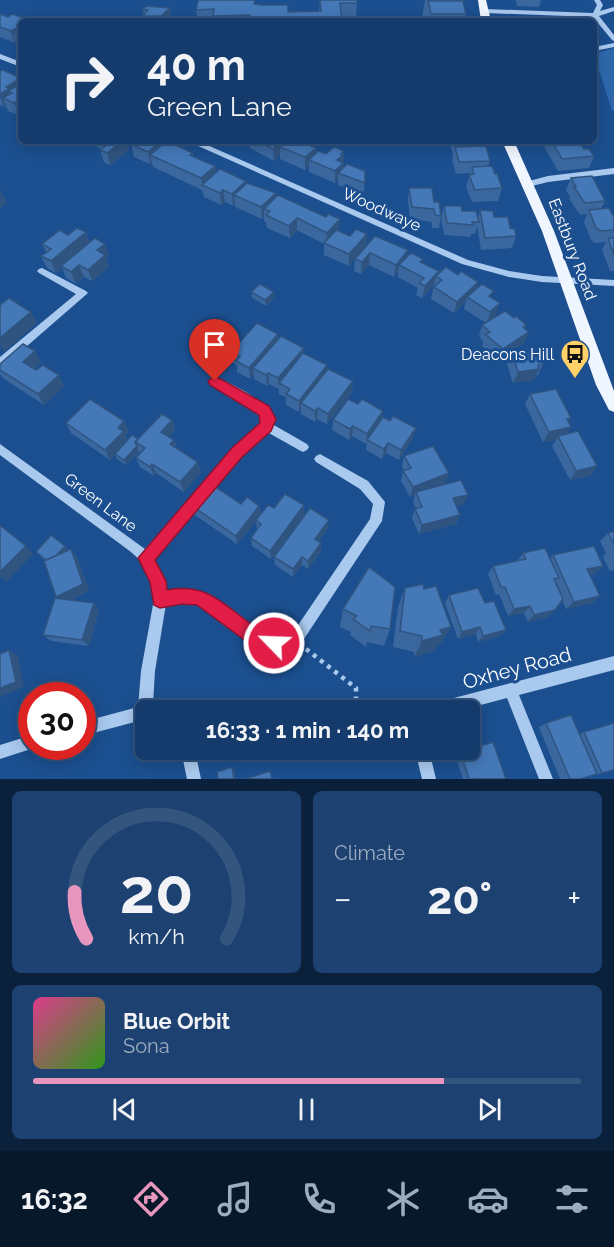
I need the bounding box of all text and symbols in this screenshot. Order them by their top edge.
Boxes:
text: 40 m [147,41,246,90]
icon: right [48,42,126,120]
text: Green Lane [147,91,292,122]
street label: Woodwaye [340,184,424,235]
street label: Eastbury Road [544,196,601,303]
pin [189,319,240,381]
icon: arrive [198,328,231,361]
bus stop icon: Deacons Hill [559,338,591,380]
place label: Deacons Hill [461,345,555,364]
street label: Green Lane [61,469,141,536]
position arrow [242,611,306,675]
street label: Oxhey Road [460,642,574,694]
speed limit sign: 30 [18,682,96,760]
text: 16:33 · 1 min · 140 m [206,717,409,743]
text: Climate [334,841,405,865]
text: 20 [120,854,193,928]
text: 20° [427,872,492,925]
text: − [334,879,352,918]
text: + [567,879,581,918]
text: km/h [128,924,185,949]
text: Blue Orbit [123,1008,230,1034]
text: Sona [123,1034,170,1058]
icon: previous [108,1093,141,1126]
icon: pause [290,1093,323,1126]
icon: next [473,1093,506,1126]
icon: directions [130,1178,172,1220]
icon: music [214,1178,256,1220]
icon: phone [298,1178,340,1220]
icon: climate [382,1178,424,1220]
icon: car [467,1178,509,1220]
icon: filters [551,1178,593,1220]
text: 16:32 [21,1184,88,1215]

